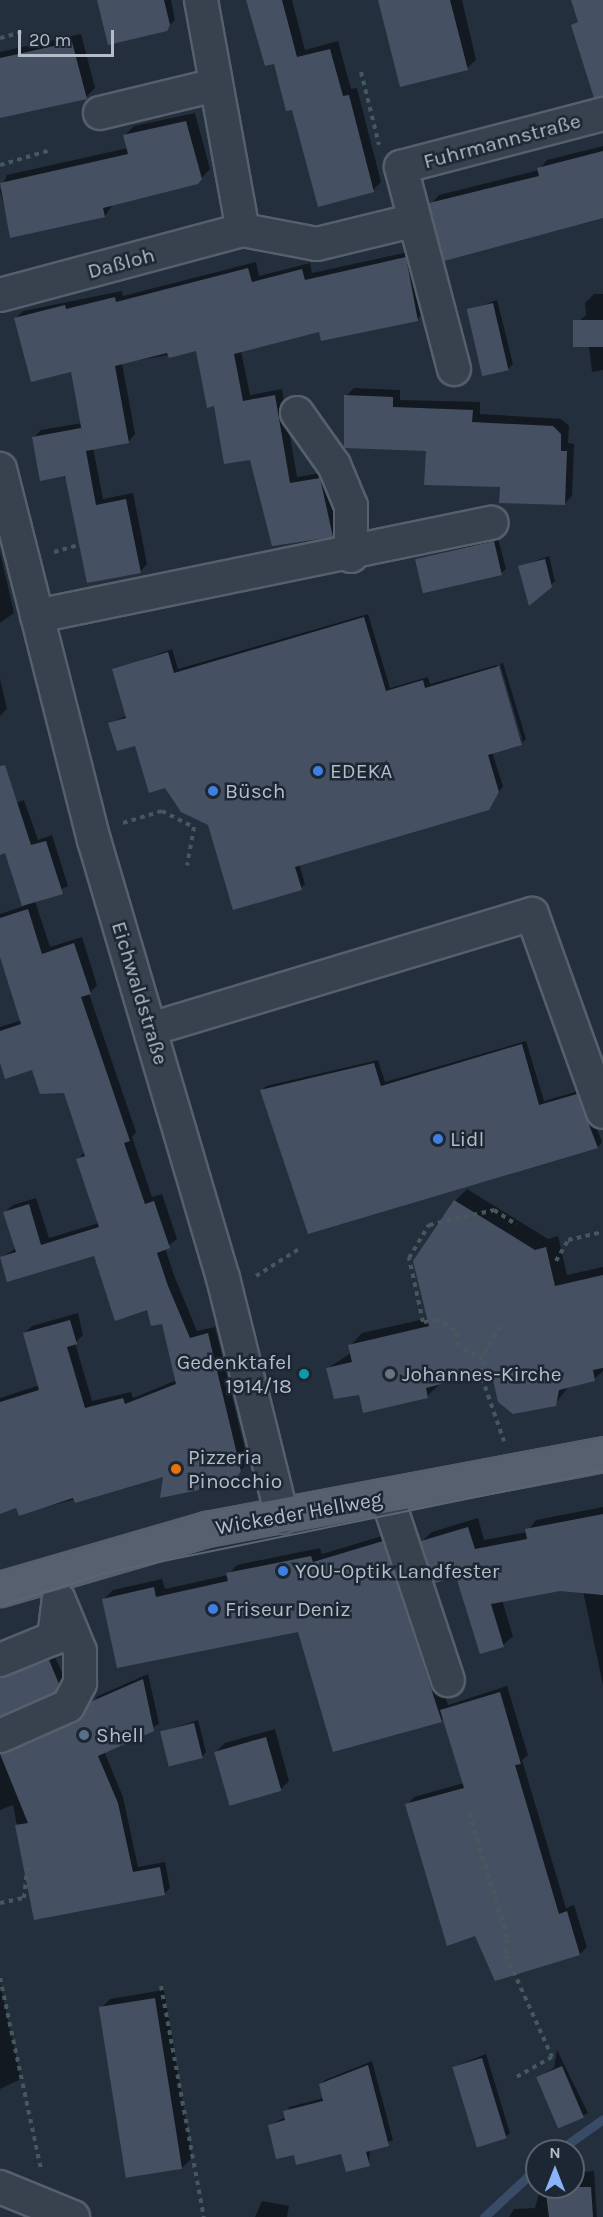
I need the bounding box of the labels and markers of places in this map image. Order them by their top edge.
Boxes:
place label: EDEKA [330,758,392,784]
marker: EDEKA [311,764,325,778]
place label: Büsch [225,778,285,804]
marker: Büsch [206,784,220,798]
place label: Lidl [450,1126,484,1152]
marker: Lidl [431,1132,445,1146]
place label: Gedenktafel 1914/18 [177,1349,292,1399]
place label: Johannes-Kirche [402,1361,562,1387]
marker: Gedenktafel 1914/18 [297,1367,311,1381]
marker: Johannes-Kirche [383,1367,397,1381]
place label: Pizzeria Pinocchio [188,1444,282,1494]
marker: Pizzeria Pinocchio [169,1462,183,1476]
place label: YOU-Optik Landfester [295,1558,499,1584]
marker: YOU-Optik Landfester [276,1564,290,1578]
place label: Friseur Deniz [225,1596,351,1622]
marker: Friseur Deniz [206,1602,220,1616]
place label: Shell [96,1722,144,1748]
marker: Shell [77,1728,91,1742]

